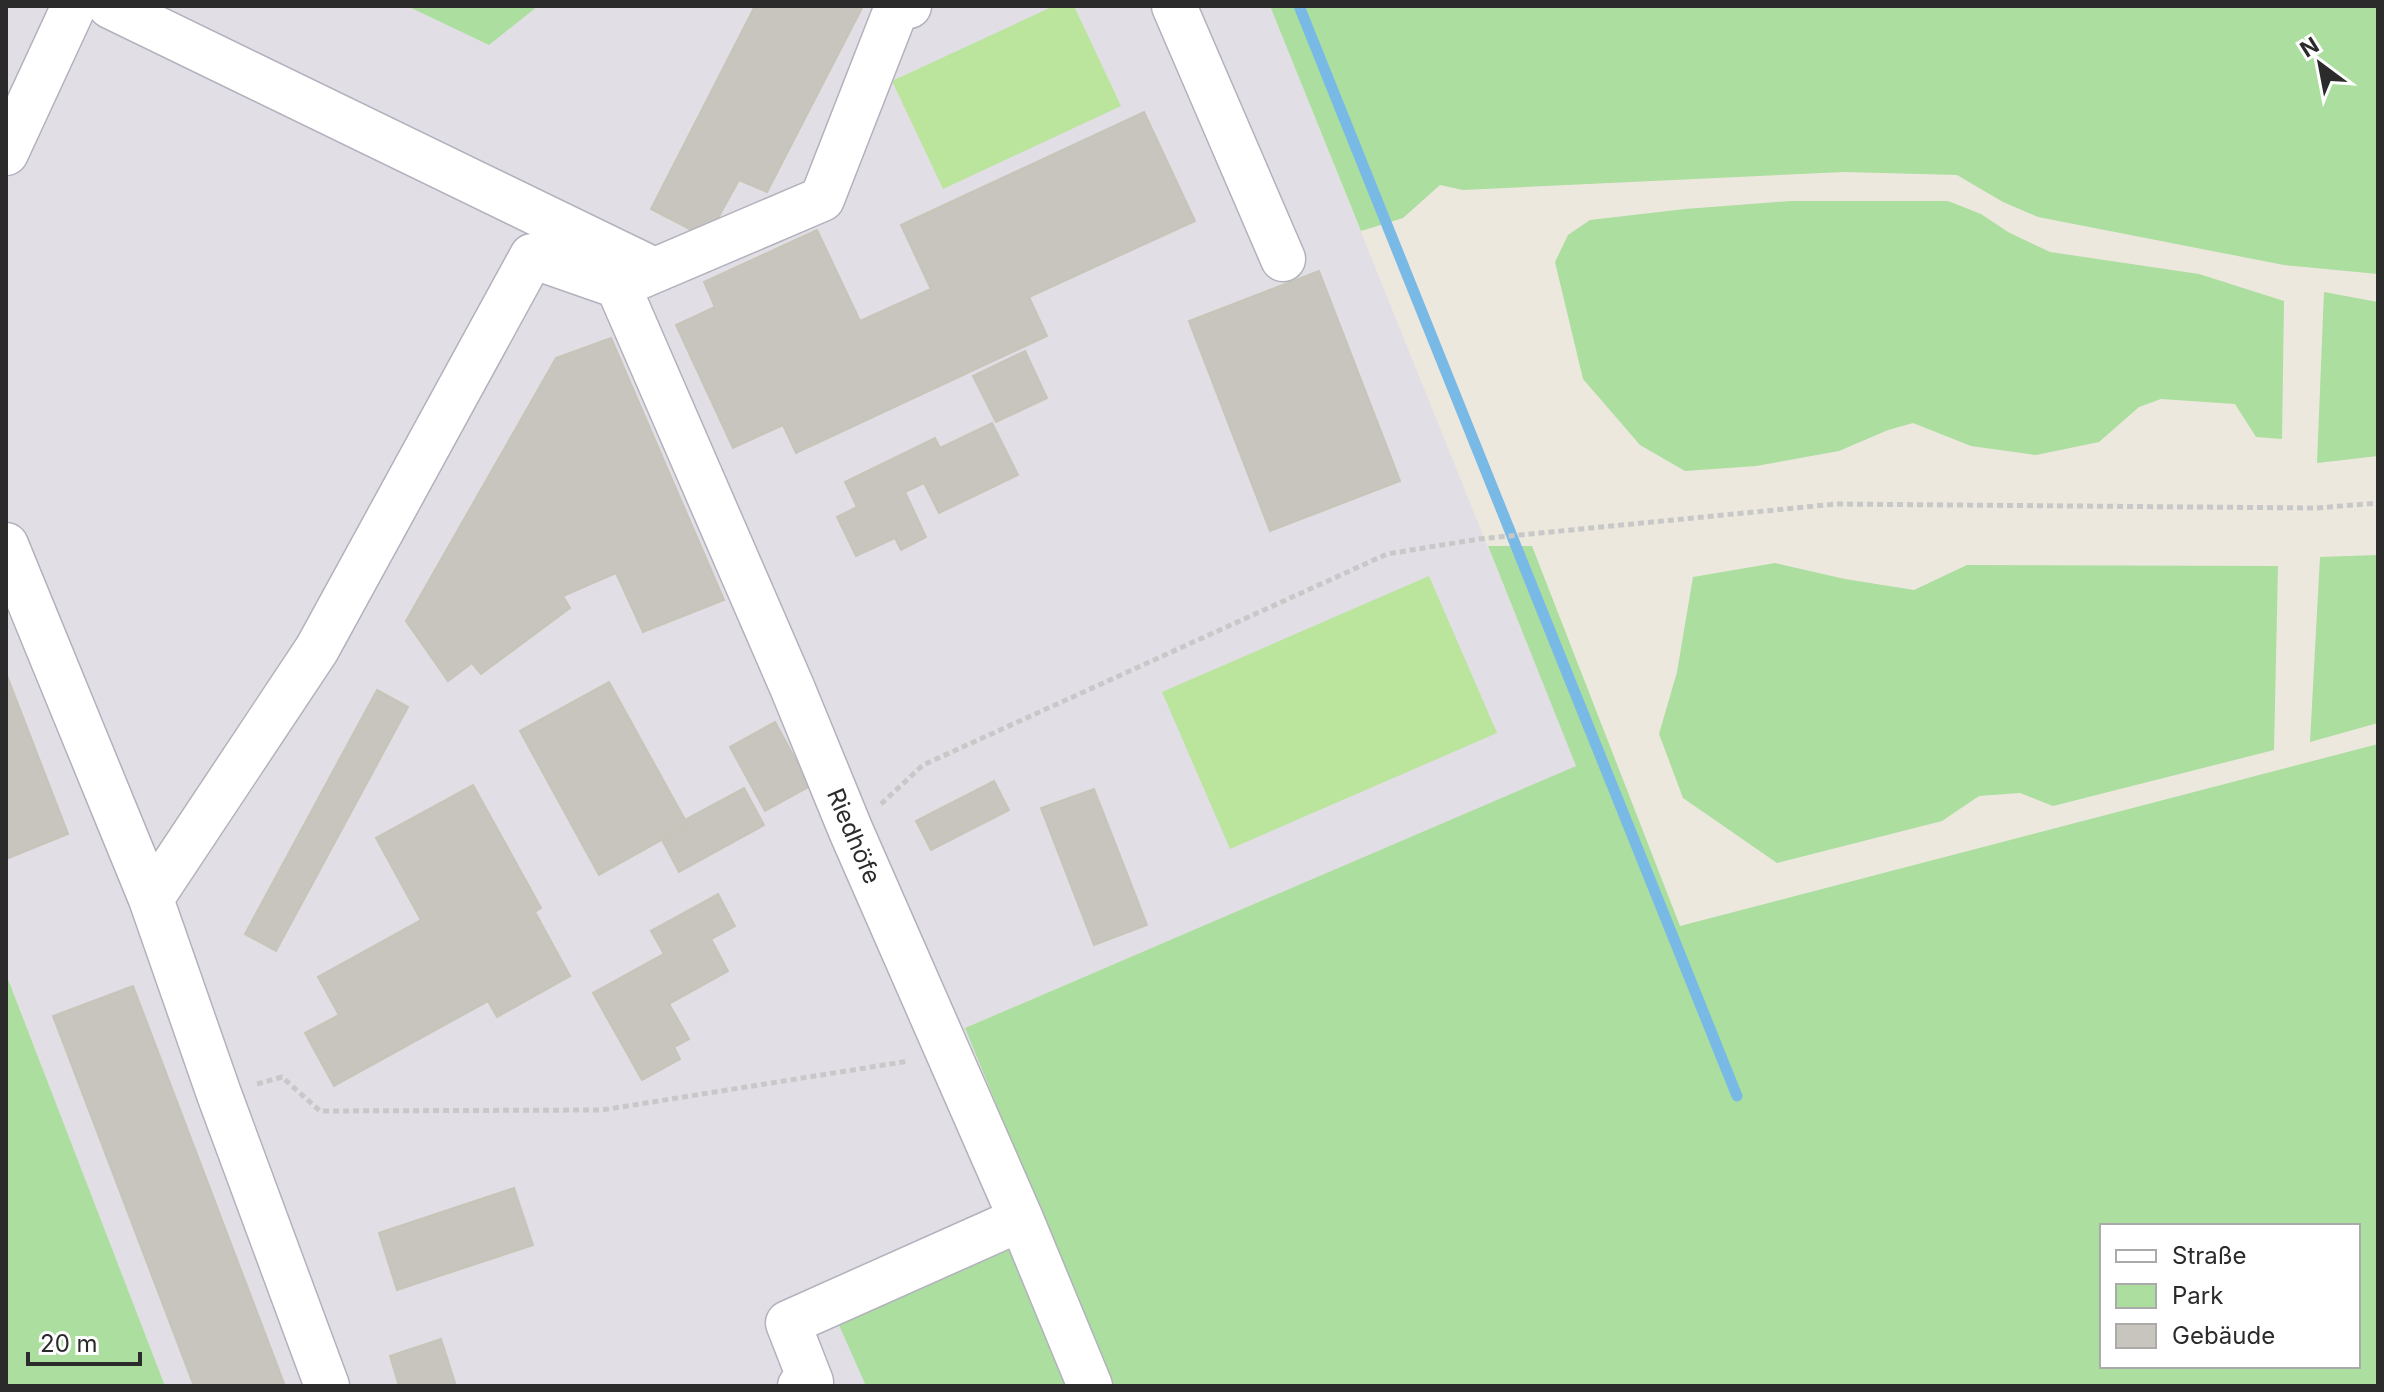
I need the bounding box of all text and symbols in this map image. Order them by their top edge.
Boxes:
north arrow [2280,24,2360,104]
text: N [2295,32,2323,63]
street label: Riedhöfe [821,784,887,888]
legend [2100,1224,2360,1368]
text: Straße [2172,1241,2247,1270]
text: Park [2172,1281,2223,1310]
scale bar [28,1316,140,1366]
text: Gebäude [2172,1321,2275,1350]
text: 20 m [40,1329,98,1358]

